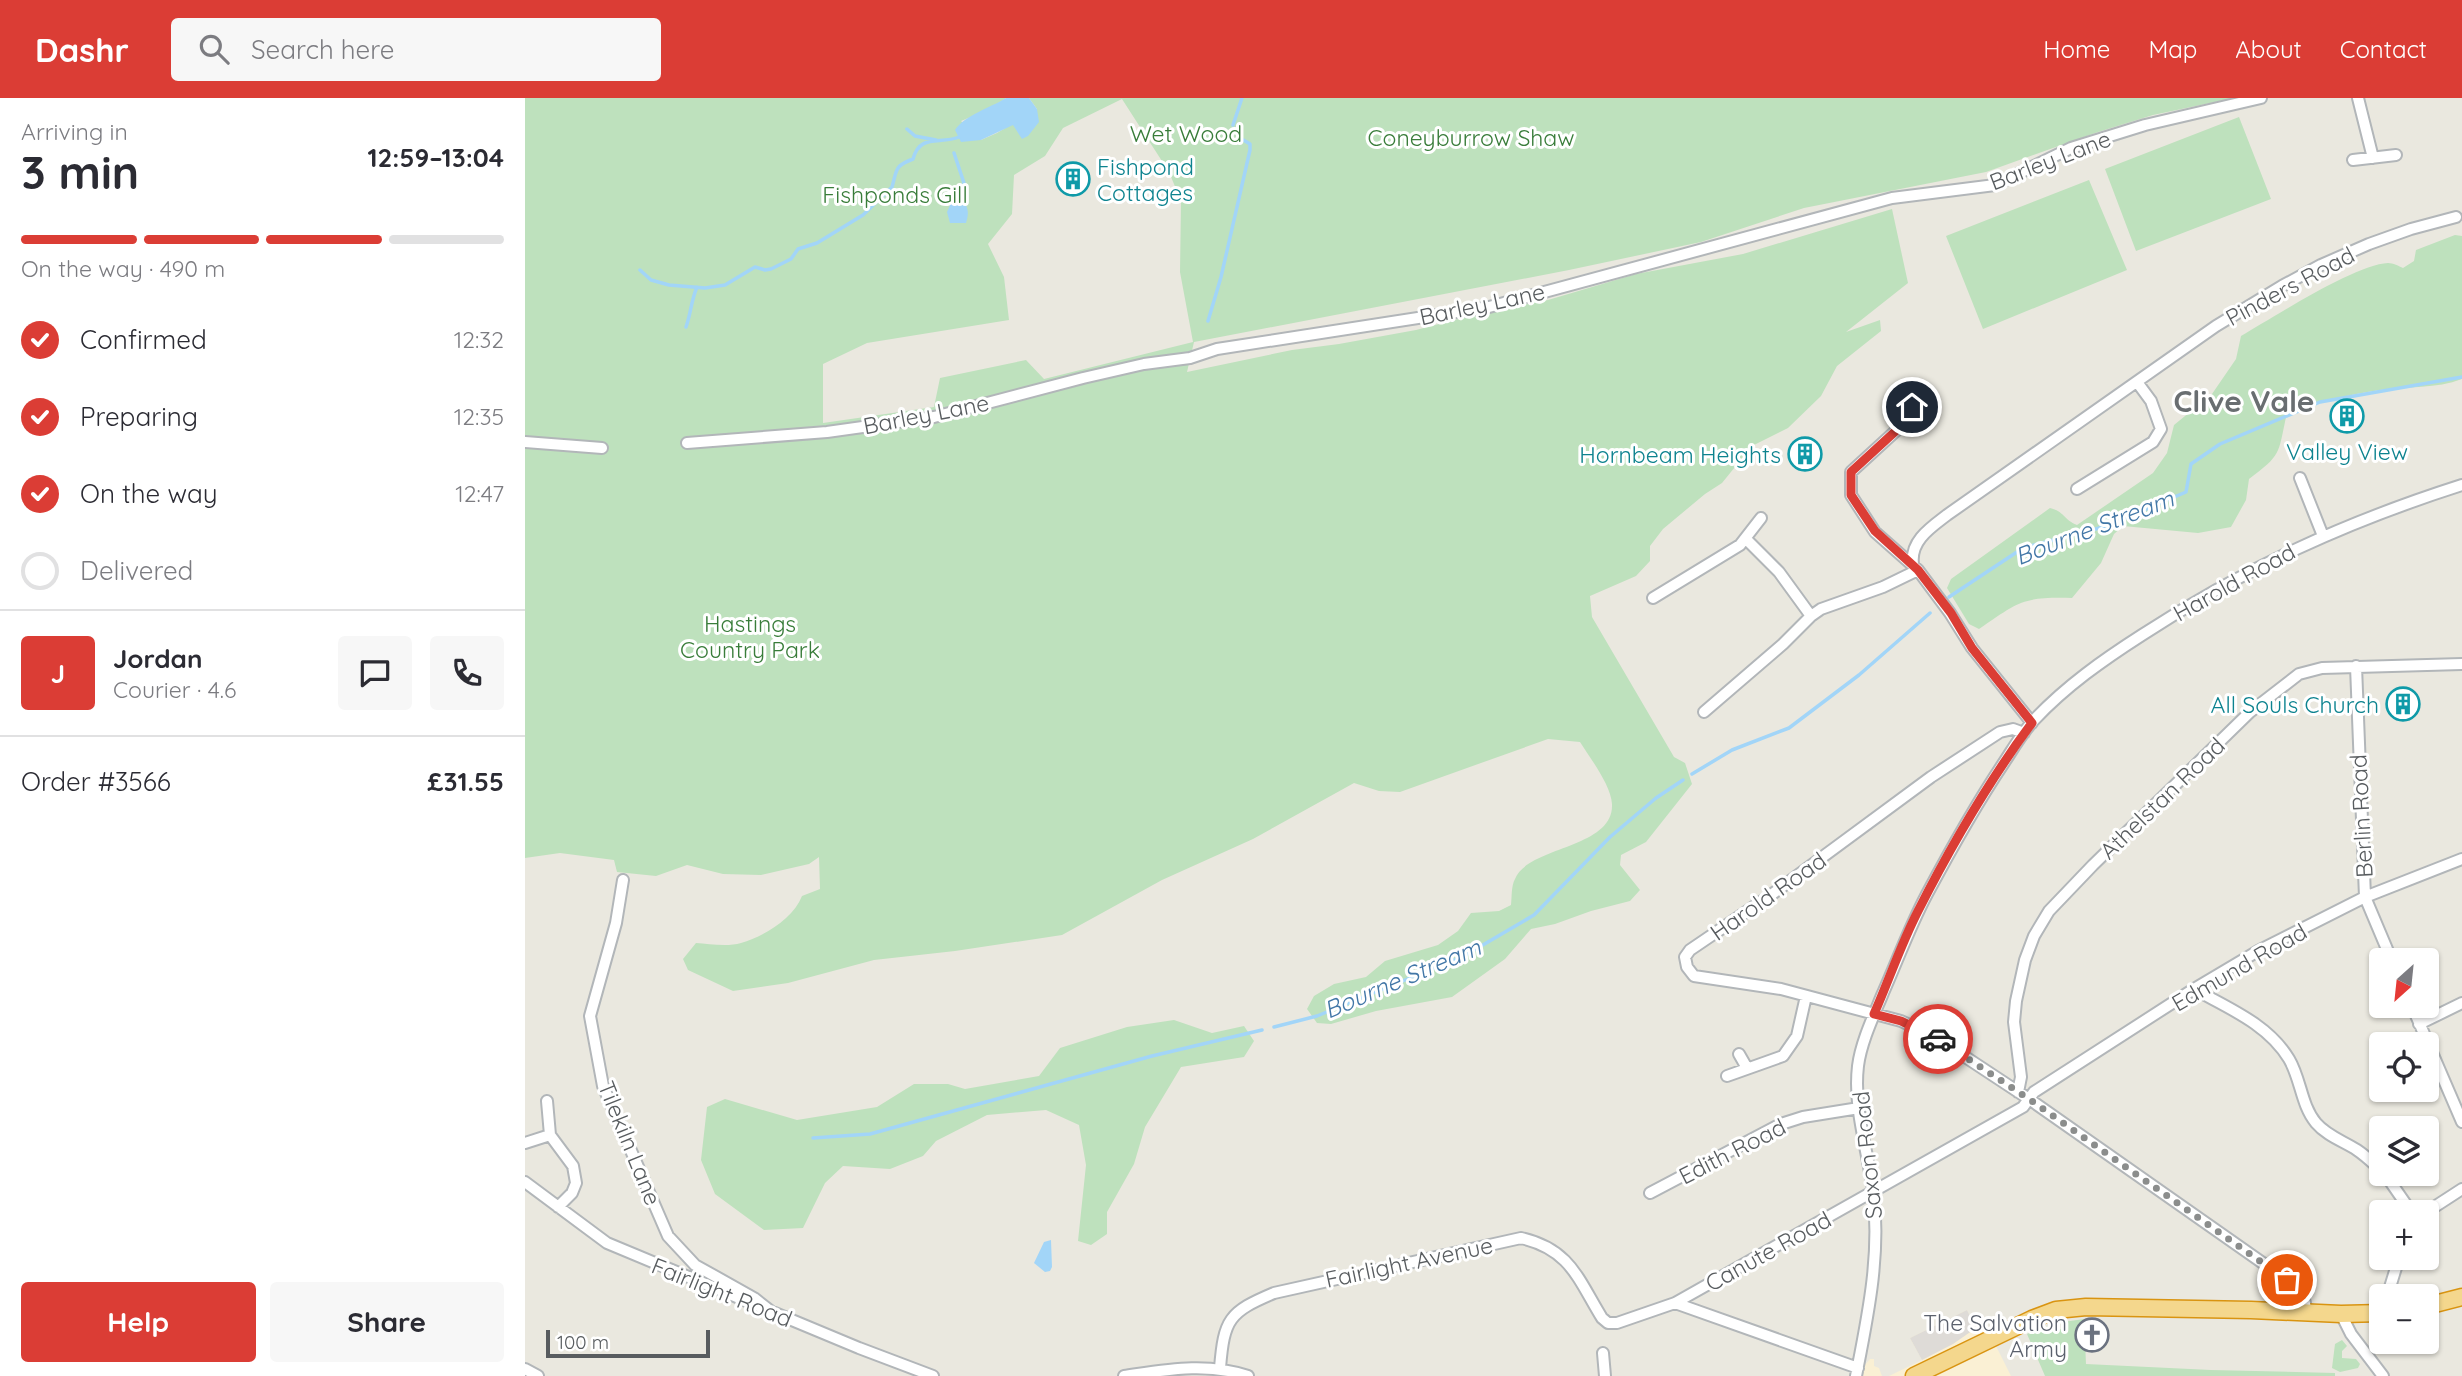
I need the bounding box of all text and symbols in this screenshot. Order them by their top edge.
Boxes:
search box [171,18,661,81]
text: Dashr [35,29,129,70]
icon: search [195,30,233,68]
text: Search here [251,33,394,66]
text: Home [2043,34,2110,64]
text: Map [2148,34,2197,64]
text: About [2235,34,2302,64]
text: Contact [2340,34,2427,64]
text: Arriving in [21,117,128,146]
park label: Wet Wood [1130,119,1242,148]
park label: Coneyburrow Shaw [1368,123,1574,152]
street label: Barley Lane [1985,124,2115,196]
text: 12:59–13:04 [367,141,504,174]
text: 3 min [21,143,139,201]
place label: Fishpond Cottages [1097,152,1194,207]
building icon: Fishpond Cottages [1054,160,1092,198]
park label: Fishponds Gill [822,180,968,209]
street label: Pinders Road [2221,240,2359,332]
text: On the way · 490 m [21,254,225,283]
street label: Barley Lane [1417,277,1547,331]
icon: check [21,321,59,359]
text: Confirmed [80,323,207,356]
text: 12:32 [454,325,504,354]
pin [1882,377,1942,437]
district label: Clive Vale [2173,382,2315,420]
street label: Barley Lane [861,388,991,440]
icon: home [1893,388,1931,426]
building icon: Valley View [2328,397,2366,435]
icon: check [21,398,59,436]
text: Preparing [80,400,198,433]
text: 12:35 [454,402,504,431]
building icon: Hornbeam Heights [1786,435,1824,473]
place label: Valley View [2286,437,2408,466]
place label: Hornbeam Heights [1579,440,1781,469]
icon: check [21,475,59,513]
text: On the way [80,477,218,510]
text: 12:47 [455,479,504,508]
water label: Bourne Stream [2010,483,2179,571]
street label: Harold Road [2168,537,2300,627]
text: Delivered [80,554,193,587]
park label: Hastings Country Park [680,609,820,664]
button: chat [338,636,412,710]
button: phone [430,636,504,710]
text: Jordan [113,642,202,675]
text: J [51,657,65,690]
text: Courier · 4.6 [113,675,236,704]
building icon: All Souls Church [2384,685,2422,723]
place label: All Souls Church [2211,690,2379,719]
street label: Athelstan Road [2093,731,2231,865]
street label: Berlin Road [2343,753,2379,879]
text: Order #3566 [21,765,171,798]
text: £31.55 [427,765,504,798]
street label: Harold Road [1704,845,1832,947]
street label: Edmund Road [2166,917,2312,1017]
water label: Bourne Stream [1319,931,1486,1025]
north arrow [2369,948,2439,1018]
map controls [2369,948,2439,1354]
courier [1903,1004,1973,1074]
icon: car [1919,1020,1957,1058]
button: locate [2369,1032,2439,1102]
street label: Tilekiln Lane [592,1077,668,1209]
street label: Saxon Road [1846,1090,1888,1220]
street label: Edith Road [1674,1112,1790,1190]
button: layers [2369,1116,2439,1186]
button: + [2369,1200,2439,1270]
street label: Canute Road [1700,1205,1836,1297]
street label: Fairlight Avenue [1323,1230,1495,1294]
pin [2257,1250,2317,1310]
street label: Fairlight Road [647,1251,797,1333]
icon: bag [2268,1261,2306,1299]
button: Help [21,1282,256,1362]
button: Share [270,1282,504,1362]
button: − [2369,1284,2439,1354]
place label: The Salvation Army [1923,1308,2067,1363]
church icon: The Salvation Army [2073,1316,2111,1354]
scale bar [546,1327,711,1359]
text: 100 m [557,1330,609,1354]

